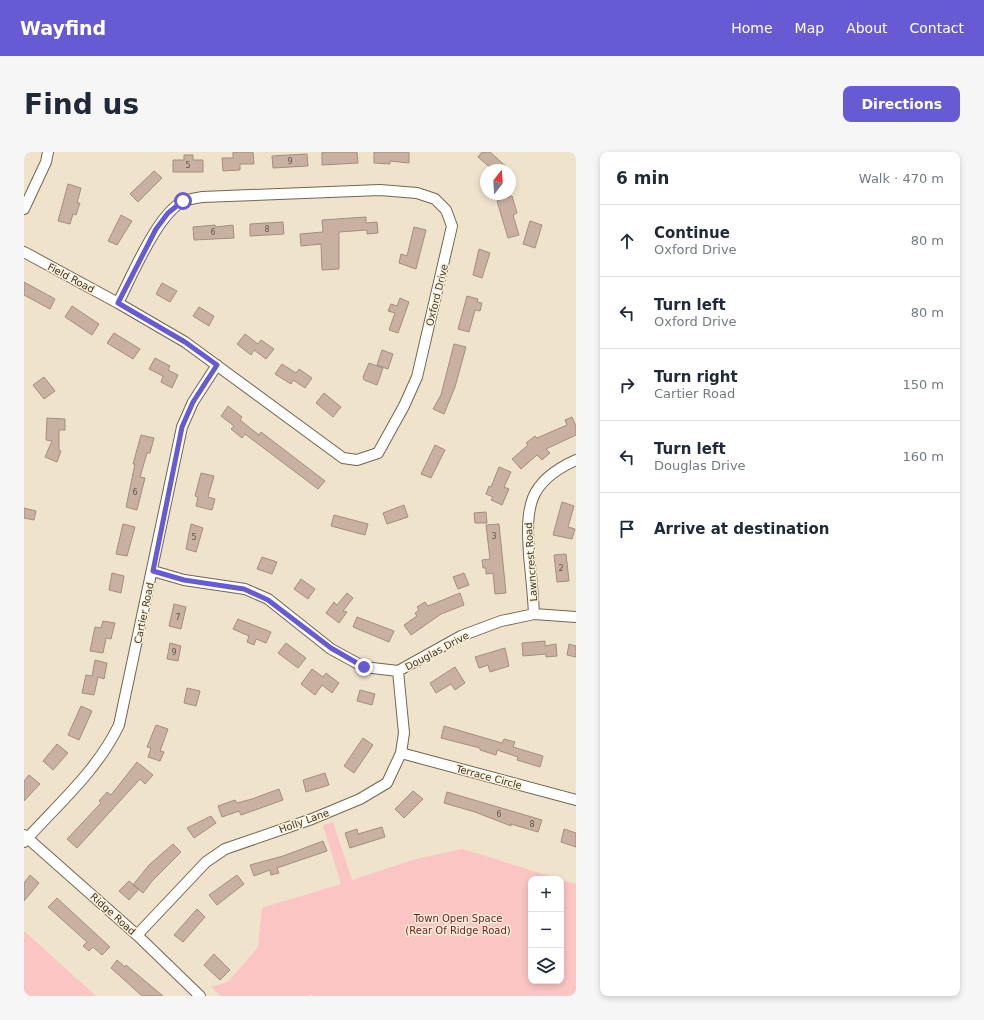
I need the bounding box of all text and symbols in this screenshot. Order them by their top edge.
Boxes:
text: Wayfind [20,17,106,39]
text: Home [731,20,773,36]
text: Map [795,20,824,36]
text: About [846,20,888,36]
text: Contact [910,20,964,36]
button: Directions [843,86,960,122]
text: Find us [24,88,139,121]
house number: 9 [287,157,293,166]
house number: 5 [185,161,191,170]
north arrow [480,164,516,200]
text: 6 min [616,168,669,188]
text: Walk · 470 m [859,171,944,186]
route start [174,192,192,210]
text: Continue [654,224,730,242]
house number: 8 [264,225,270,234]
house number: 6 [210,228,216,237]
icon: ahead [616,230,638,252]
text: 80 m [911,233,944,248]
text: Oxford Drive [654,242,737,257]
street label: Field Road [46,261,96,295]
street label: Oxford Drive [424,263,450,327]
text: Turn left [654,296,726,314]
icon: left [616,302,638,324]
text: 80 m [911,305,944,320]
text: Oxford Drive [654,314,737,329]
text: Turn right [654,368,738,386]
icon: right [616,374,638,396]
text: 150 m [902,377,944,392]
text: Cartier Road [654,386,735,401]
text: Turn left [654,440,726,458]
icon: left [616,446,638,468]
text: 160 m [902,449,944,464]
text: Douglas Drive [654,458,746,473]
house number: 6 [132,488,138,497]
icon: arrive [616,518,638,540]
text: Arrive at destination [654,520,829,538]
street label: Lawncrest Road [523,522,539,602]
house number: 3 [491,532,497,541]
house number: 5 [191,533,197,542]
house number: 2 [558,564,564,573]
street label: Cartier Road [132,581,156,645]
house number: 7 [175,613,181,622]
street label: Douglas Drive [403,630,471,672]
house number: 9 [171,648,177,657]
route end [355,658,373,676]
street label: Terrace Circle [454,763,523,791]
street label: Holly Lane [277,807,331,835]
house number: 6 [496,810,502,819]
house number: 8 [529,820,535,829]
map controls [528,876,564,984]
button: + [528,876,564,912]
street label: Ridge Road [88,891,138,937]
button: − [528,912,564,948]
park label: Town Open Space (Rear Of Ridge Road) [405,913,511,936]
button: layers [528,948,564,984]

